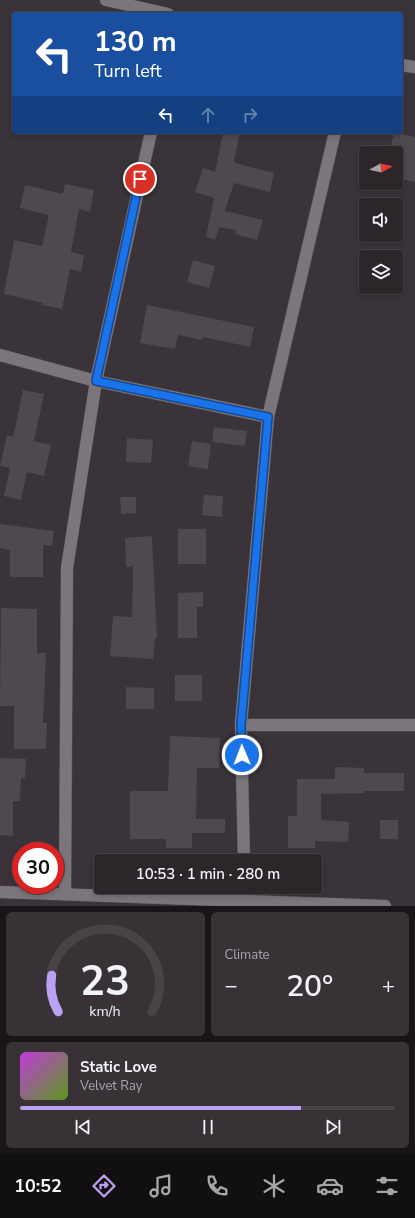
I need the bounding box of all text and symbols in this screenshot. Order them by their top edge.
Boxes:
text: 130 m [94,23,177,61]
icon: left [28,28,80,80]
text: Turn left [94,59,162,83]
icon: left [155,104,177,126]
icon: ahead [197,104,219,126]
icon: right [239,104,261,126]
north arrow [359,146,403,190]
map controls [359,146,403,294]
pin [123,162,157,196]
icon: arrive [129,168,151,190]
button: sound [359,198,403,242]
button: layers [359,250,403,294]
position arrow [221,734,263,776]
speed limit sign: 30 [12,842,64,894]
text: 10:53 · 1 min · 280 m [136,864,280,884]
text: Climate [225,946,270,964]
text: 23 [80,953,130,1010]
text: 20° [286,966,333,1007]
text: − [225,971,238,1001]
text: + [382,971,395,1001]
text: km/h [90,1002,121,1021]
text: Static Love [80,1057,157,1077]
text: Velvet Ray [80,1077,142,1095]
icon: previous [72,1116,94,1138]
icon: pause [197,1116,219,1138]
icon: next [322,1116,344,1138]
icon: directions [90,1172,118,1200]
icon: music [147,1172,175,1200]
icon: phone [203,1172,231,1200]
icon: climate [260,1172,288,1200]
icon: car [316,1172,344,1200]
icon: filters [373,1172,401,1200]
text: 10:52 [14,1174,62,1198]

